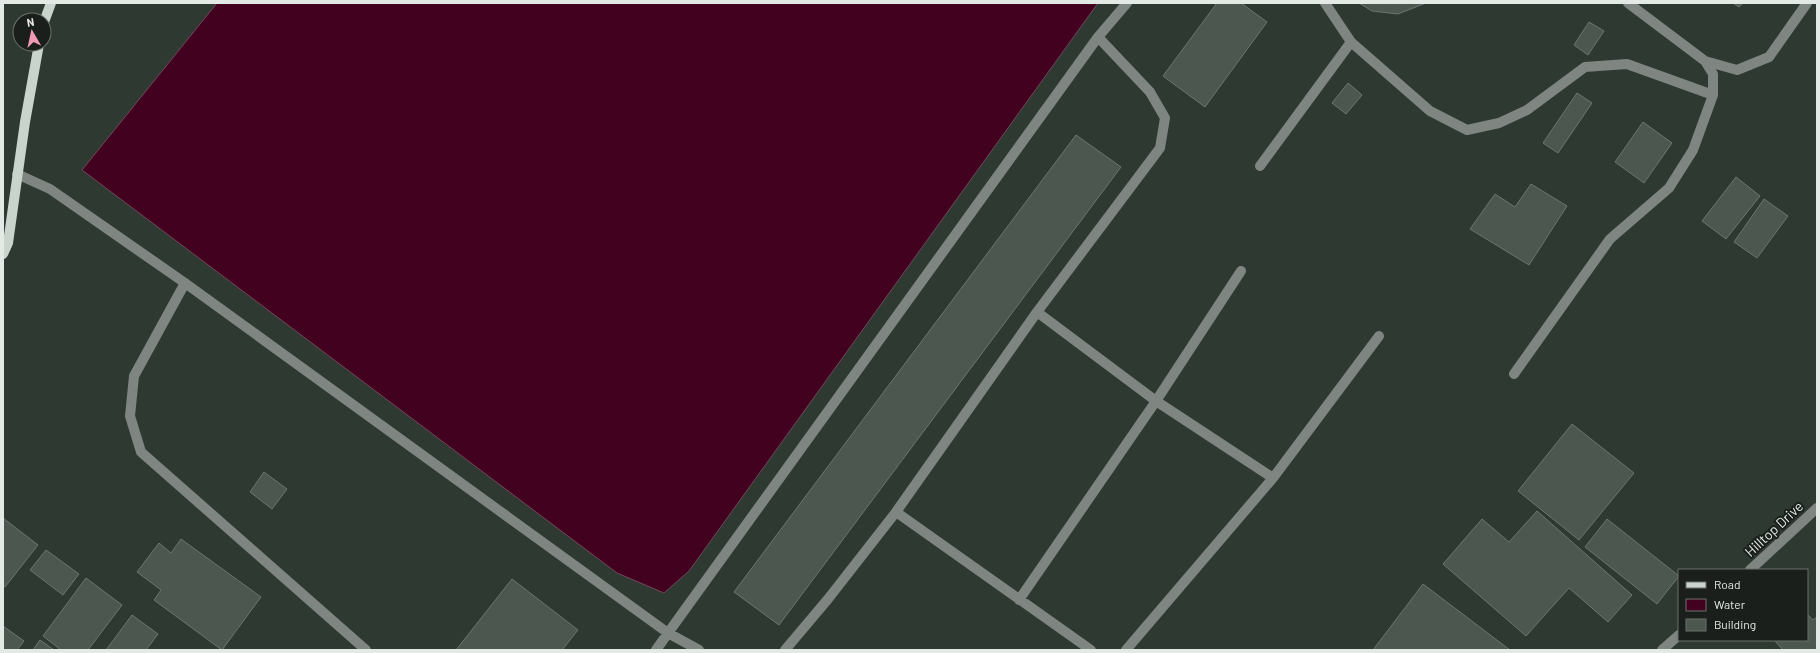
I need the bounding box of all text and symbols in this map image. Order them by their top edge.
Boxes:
north arrow [12,12,52,52]
text: N [26,15,35,29]
street label: Hilltop Drive [1741,497,1806,560]
legend [1678,569,1808,641]
text: Road [1714,577,1741,591]
text: Water [1714,597,1746,611]
text: Building [1714,617,1756,631]

